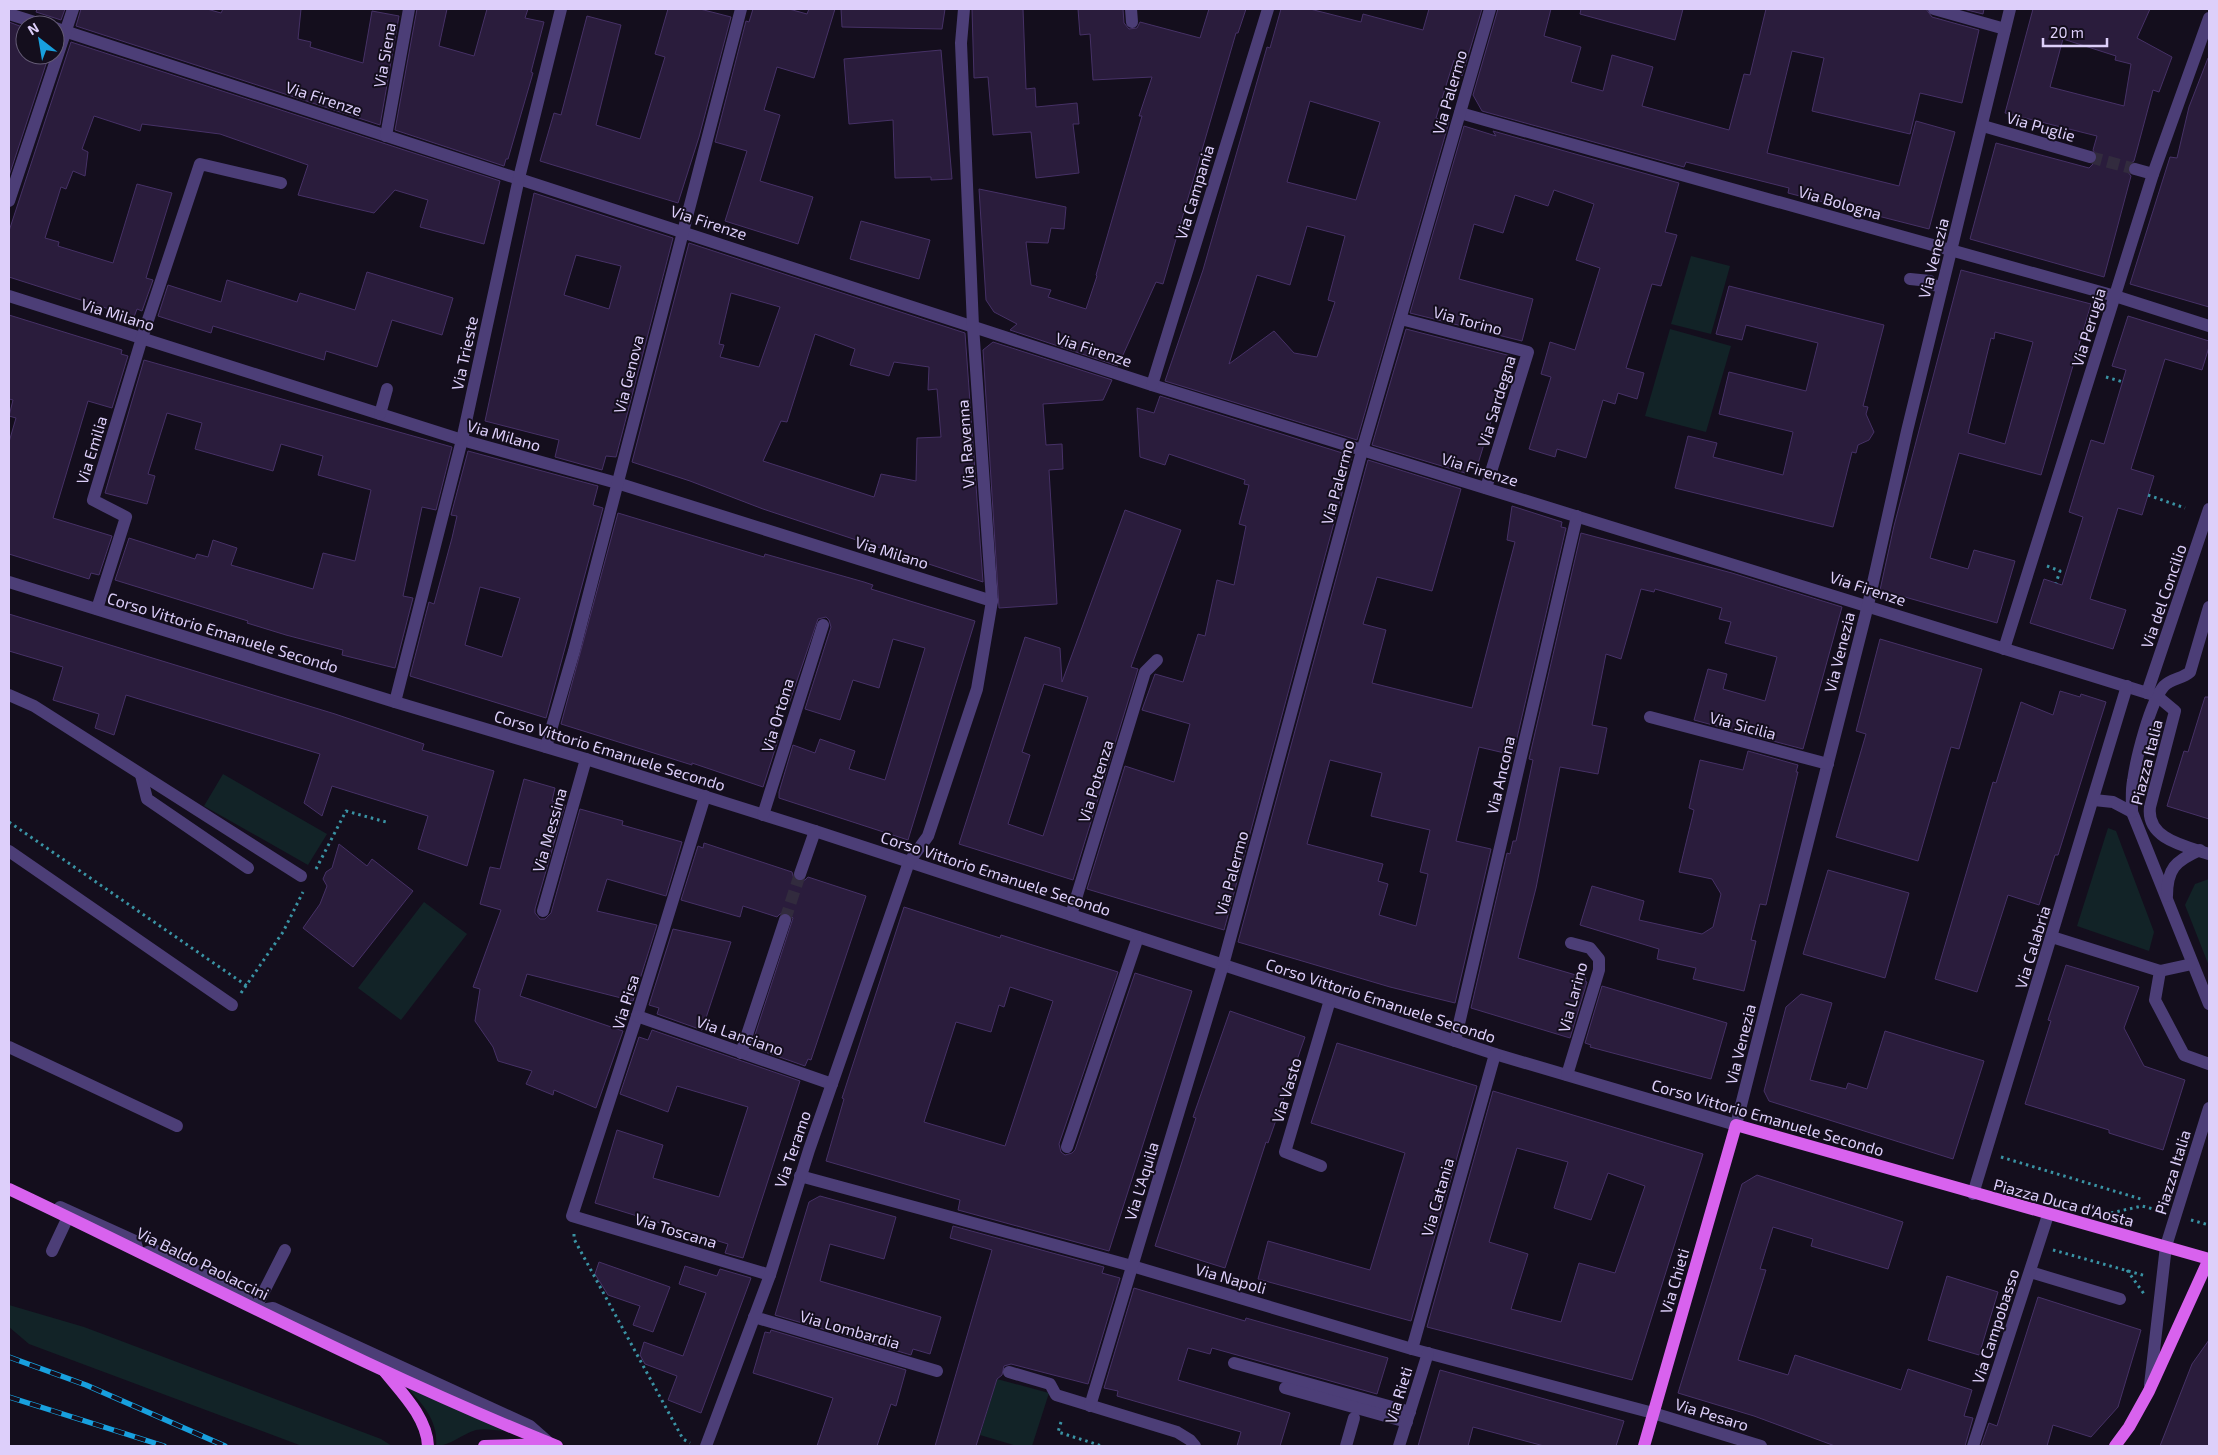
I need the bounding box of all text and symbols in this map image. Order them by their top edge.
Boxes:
north arrow [15,15,65,65]
scale bar [2043,15,2107,47]
text: N [24,19,42,38]
street label: Via Siena [369,21,399,89]
text: 20 m [2050,23,2084,41]
street label: Via Palermo [1428,48,1470,136]
street label: Via Firenze [283,77,365,119]
street label: Via Puglie [2004,107,2078,145]
street label: Via Campania [1171,142,1217,242]
street label: Via Bologna [1796,181,1884,223]
street label: Via Firenze [668,201,750,243]
street label: Via Venezia [1914,216,1952,300]
street label: Via Perugia [2067,285,2109,369]
street label: Via Milano [79,294,157,334]
street label: Via Torino [1431,302,1505,338]
street label: Via Trieste [447,314,481,392]
street label: Via Firenze [1053,328,1135,370]
street label: Via Genova [609,333,647,415]
street label: Via Sardegna [1473,353,1519,449]
street label: Via Ravenna [952,399,978,489]
street label: Via Emilia [72,414,110,486]
street label: Via Milano [465,415,543,455]
street label: Via Palermo [1317,437,1357,527]
street label: Via Firenze [1439,448,1521,490]
street label: Via Milano [853,532,931,572]
street label: Via del Concilio [2136,541,2190,651]
street label: Via Firenze [1827,567,1909,609]
street label: Corso Vittorio Emanuele Secondo [105,588,341,676]
street label: Via Venezia [1820,610,1858,694]
street label: Via Ortona [757,676,797,754]
street label: Corso Vittorio Emanuele Secondo [492,706,728,794]
street label: Via Sicilia [1708,707,1778,743]
street label: Piazza Italia [2126,717,2166,807]
street label: Via Ancona [1482,734,1518,816]
street label: Via Potenza [1073,737,1117,825]
street label: Via Messina [528,786,570,874]
street label: Corso Vittorio Emanuele Secondo [879,827,1113,919]
street label: Via Palermo [1211,828,1251,918]
street label: Via Calabria [2010,903,2054,991]
street label: Corso Vittorio Emanuele Secondo [1264,954,1498,1046]
street label: Via Larino [1554,960,1590,1034]
street label: Via Pisa [608,972,642,1032]
street label: Via Venezia [1721,1002,1759,1086]
street label: Via Lanciano [694,1011,786,1059]
street label: Via Vasto [1267,1055,1305,1125]
street label: Corso Vittorio Emanuele Secondo [1650,1075,1886,1159]
street label: Via Teramo [770,1108,814,1190]
street label: Piazza Italia [2150,1127,2194,1217]
street label: Via L'Aquila [1120,1139,1162,1223]
street label: Via Catania [1417,1155,1457,1239]
street label: Piazza Duca d'Aosta [1992,1174,2136,1230]
street label: Via Toscana [633,1208,719,1252]
street label: Via Baldo Paolaccini [134,1223,272,1303]
street label: Via Chieti [1656,1246,1692,1316]
street label: Via Napoli [1193,1259,1269,1297]
street label: Via Campobasso [1967,1266,2023,1386]
street label: Via Lombardia [798,1306,902,1352]
street label: Via Rieti [1380,1364,1416,1426]
street label: Via Pesaro [1673,1394,1751,1434]

